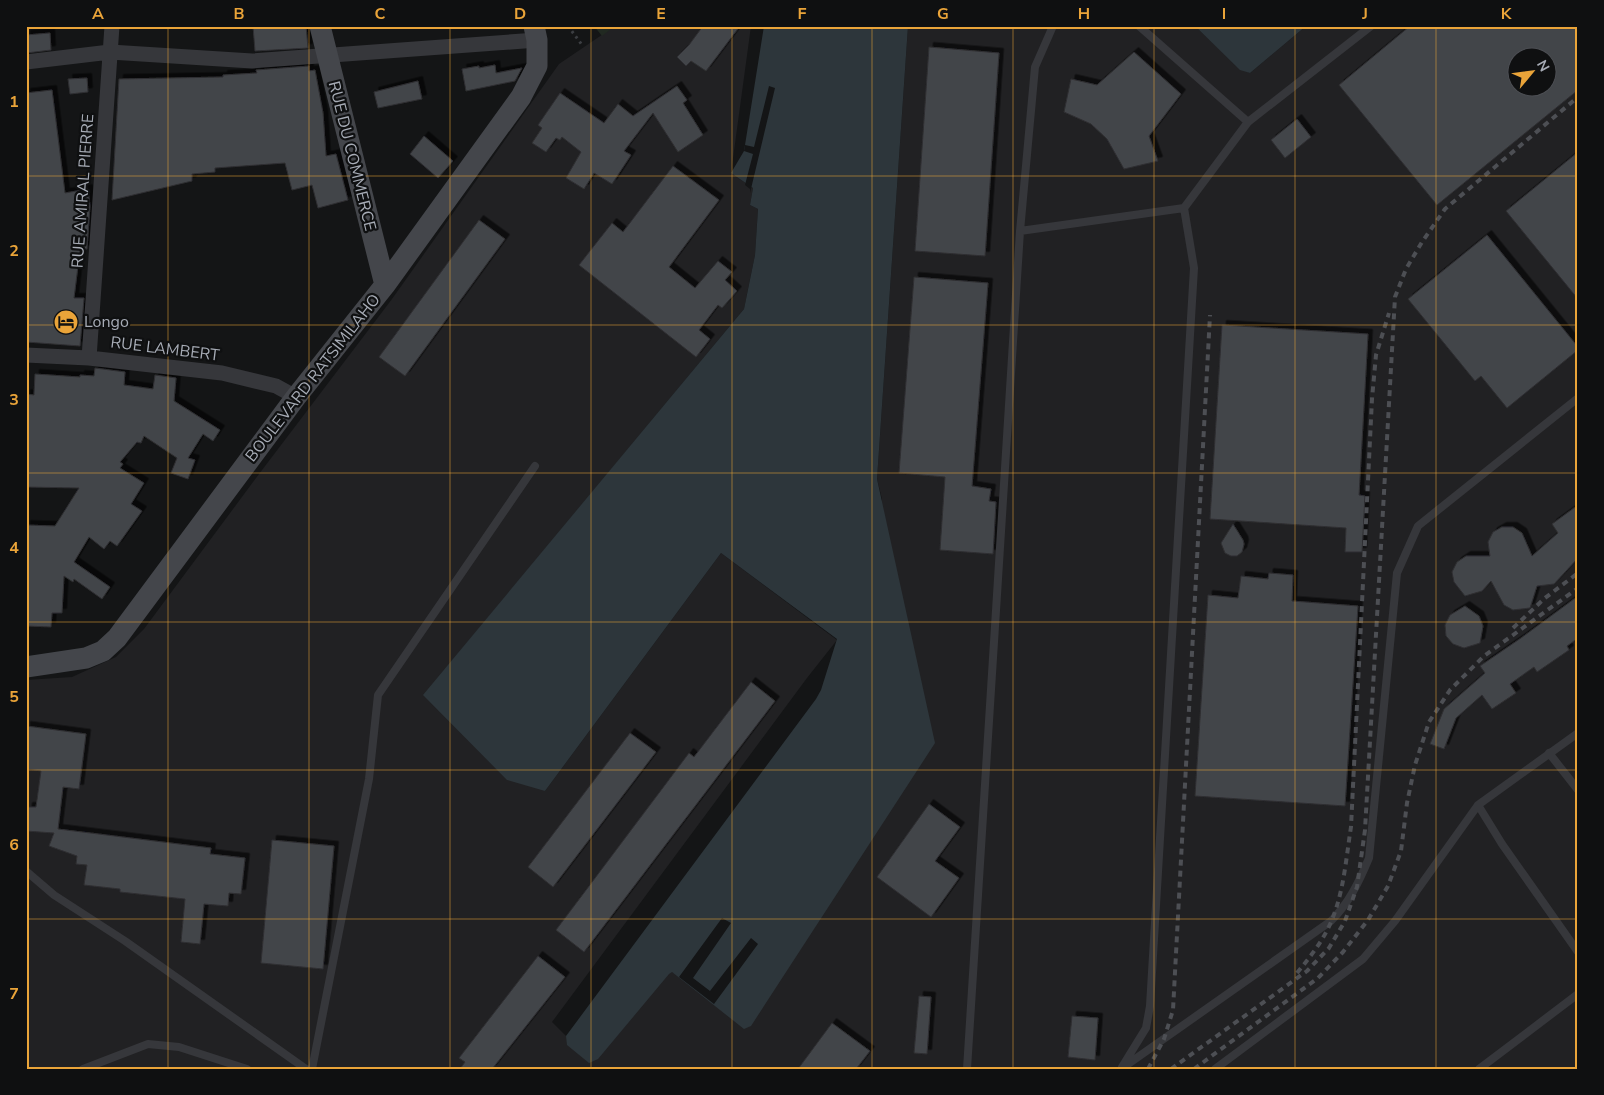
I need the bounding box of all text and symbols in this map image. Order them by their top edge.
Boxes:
text: A [92,3,104,25]
text: B [233,3,245,25]
text: C [375,3,386,25]
text: D [514,3,526,25]
text: E [656,3,666,25]
text: F [798,3,807,25]
text: G [937,3,949,25]
text: H [1078,3,1090,25]
text: I [1222,3,1226,25]
text: J [1361,3,1368,25]
text: K [1501,3,1513,25]
north arrow [1506,48,1556,98]
text: N [1532,57,1554,75]
street label: RUE DU COMMERCE [323,79,381,233]
text: 1 [9,91,19,113]
street label: RUE AMIRAL PIERRE [67,113,99,269]
text: 2 [9,240,19,262]
street label: BOULEVARD RATSIMILAHO [240,289,386,467]
hotel icon: Longo [53,309,79,335]
place label: Longo [84,311,129,333]
street label: RUE LAMBERT [109,331,221,367]
text: 3 [9,389,19,411]
text: 4 [9,537,19,559]
text: 5 [9,686,19,708]
text: 6 [9,834,19,856]
text: 7 [9,983,19,1005]

